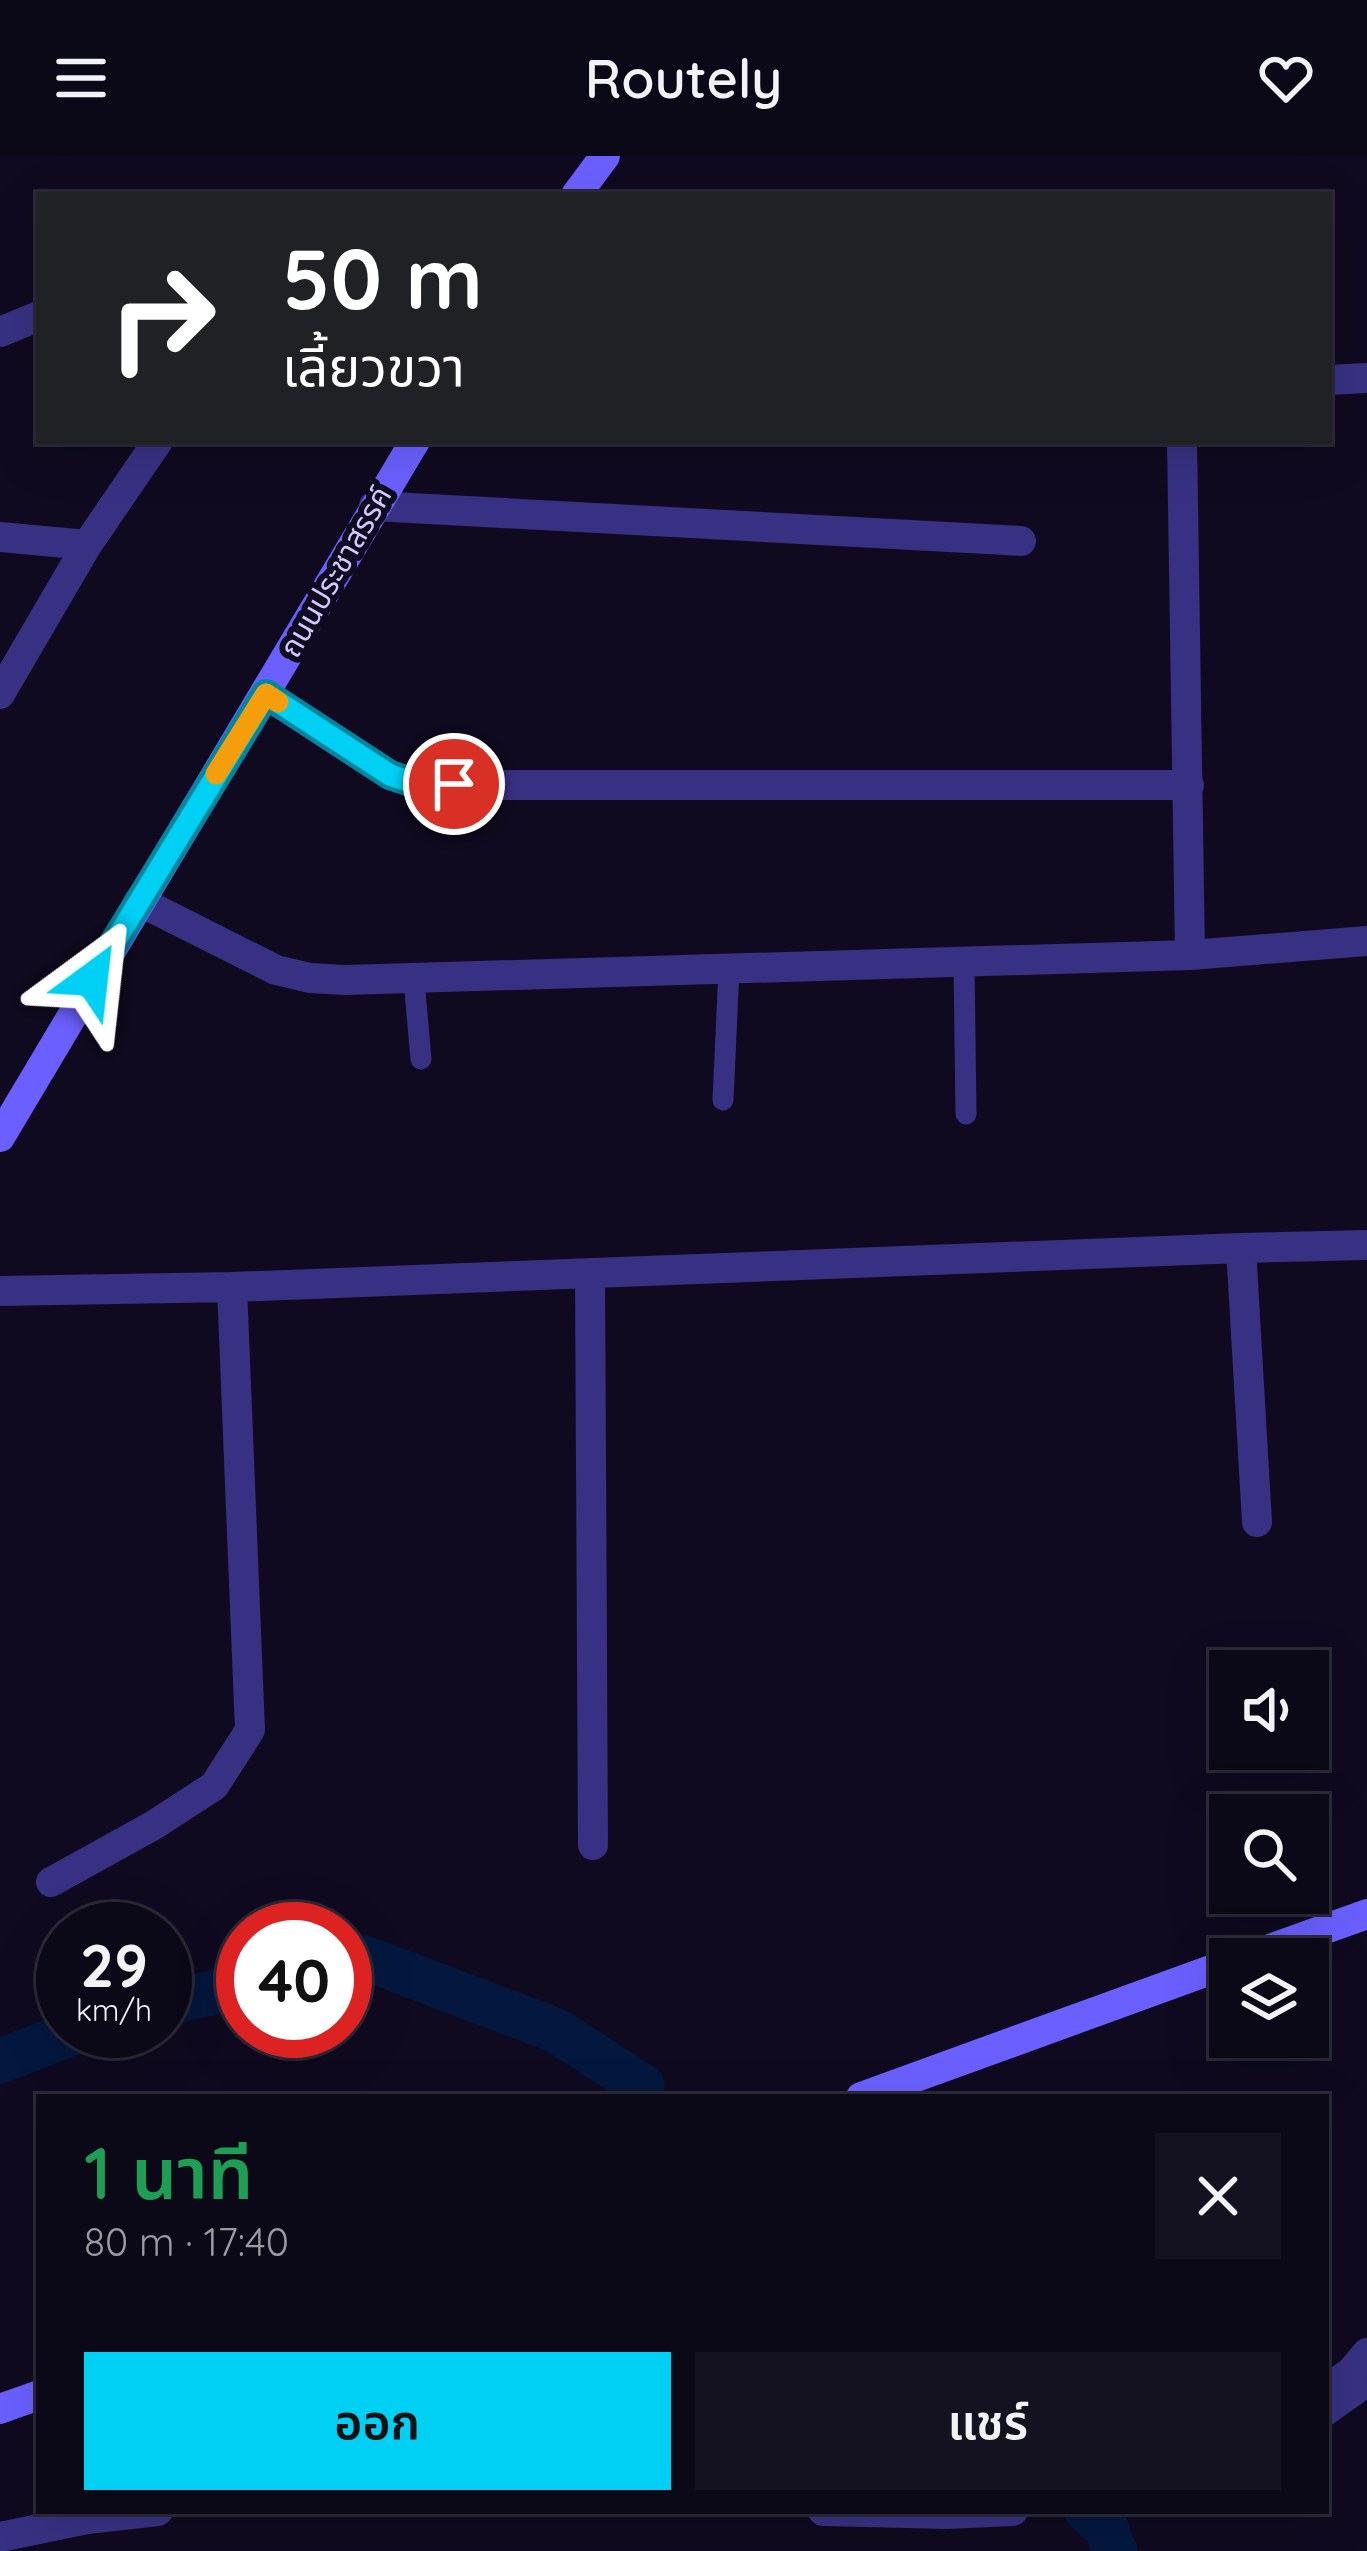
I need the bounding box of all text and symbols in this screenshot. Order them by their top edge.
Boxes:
text: Routely [585,44,782,112]
icon: menu [48,45,114,111]
icon: heart [1253,45,1319,111]
text: 50 m [282,225,483,330]
icon: right [84,240,240,396]
text: เลี้ยวขวา [282,332,465,400]
street label: ถนนประชาสรรค์ [271,479,399,664]
pin [403,733,505,835]
icon: arrive [421,751,487,817]
position arrow [29,916,155,1042]
map controls [1209,1650,1329,2058]
button: sound [1209,1650,1329,1770]
button: search [1209,1794,1329,1914]
speed limit sign: 40 [216,1902,372,2058]
text: 29 [80,1927,148,2002]
button: layers [1209,1938,1329,2058]
text: km/h [76,1991,152,2029]
text: 1 นาที [84,2127,253,2217]
button: close [1155,2133,1281,2259]
text: 80 m · 17:40 [84,2217,289,2266]
button: ออก [84,2352,671,2490]
button: แชร์ [695,2352,1281,2490]

